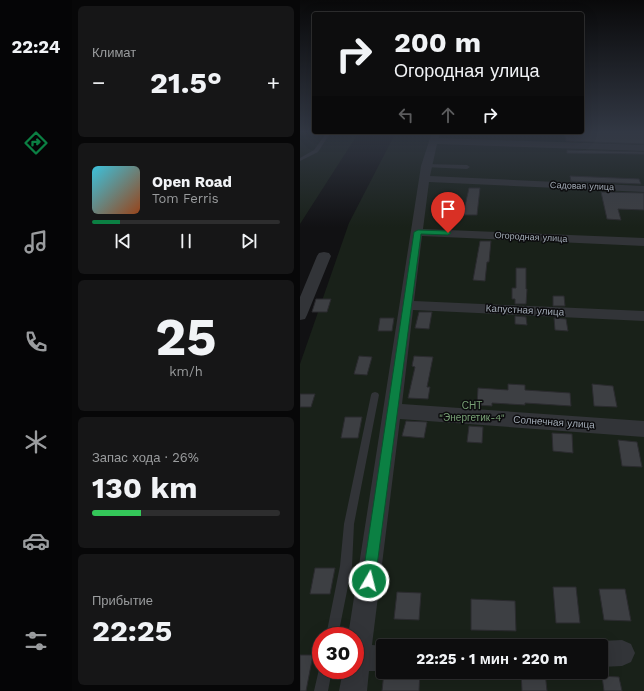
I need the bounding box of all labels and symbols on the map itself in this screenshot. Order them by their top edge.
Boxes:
street label: Садовая улица [550,180,614,192]
pin [431,192,465,233]
street label: Огородная улица [494,230,568,244]
street label: Капустная улица [485,302,565,318]
park label: СНТ "Энергетик-4" [439,400,505,423]
street label: Солнечная улица [513,414,596,430]
position arrow [348,560,390,602]
speed limit sign: 30 [312,627,364,679]

